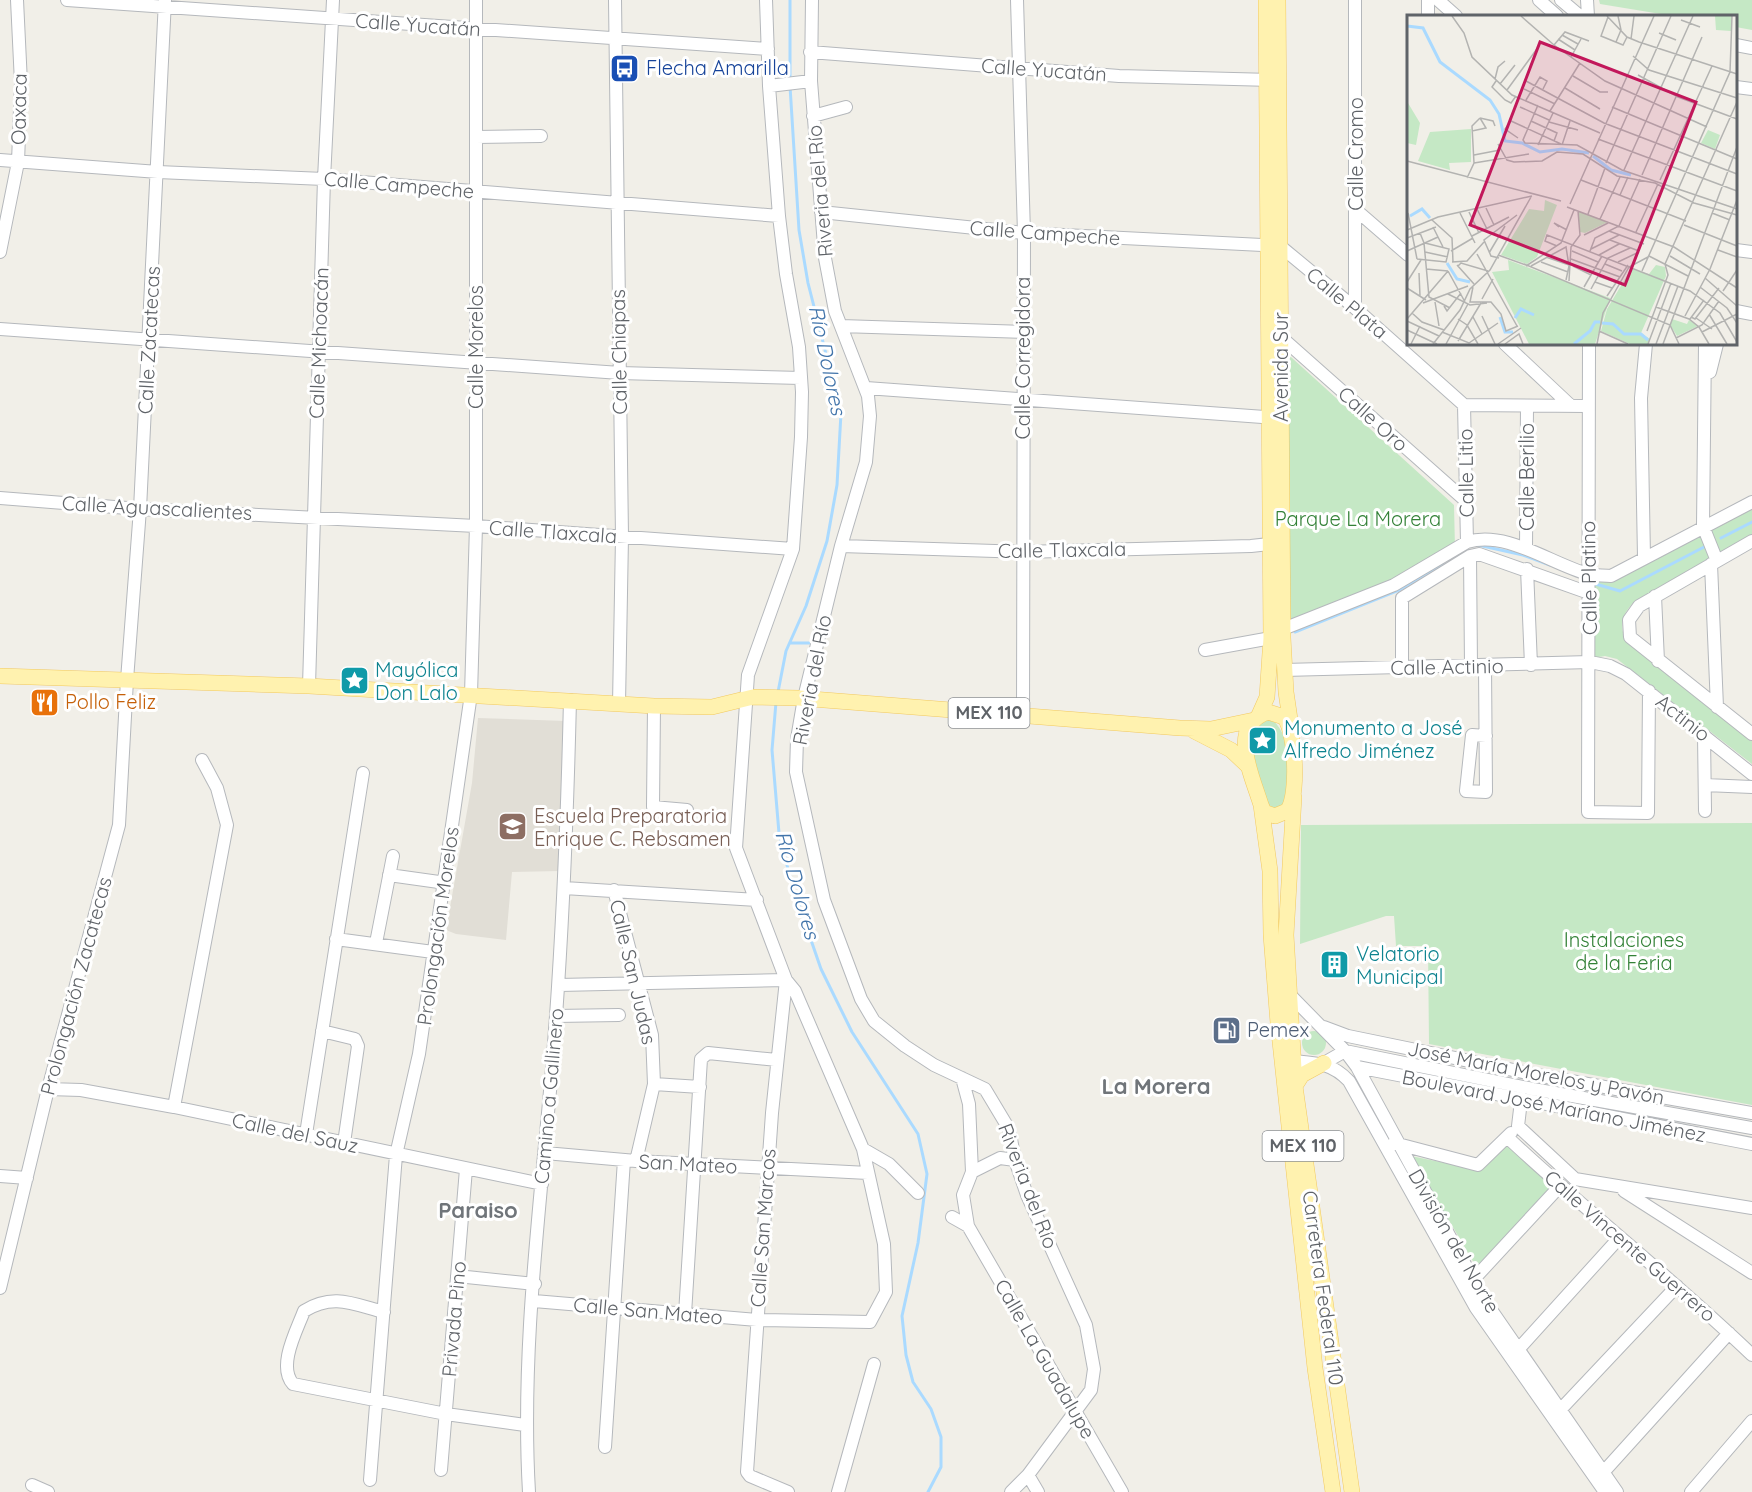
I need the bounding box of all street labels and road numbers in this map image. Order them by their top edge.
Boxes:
street label: Calle Yucatán [354,8,482,41]
street label: Calle Yucatán [980,53,1108,86]
street label: Oaxaca [5,73,32,145]
street label: Calle Cromo [1343,97,1368,211]
street label: Riveria del Río [801,124,838,258]
street label: Calle Campeche [323,165,475,204]
street label: Calle Campeche [969,215,1121,250]
street label: Calle Plata [1302,261,1393,344]
street label: Calle Zacatecas [132,265,165,415]
street label: Calle Michoacán [303,267,334,419]
street label: Calle Corregidora [1010,277,1035,439]
street label: Calle Morelos [463,285,488,409]
street label: Calle Chiapas [605,289,632,415]
street label: Avenida Sur [1268,312,1293,422]
street label: Calle Oro [1333,381,1414,457]
street label: Calle Berilio [1514,423,1539,531]
street label: Calle Litio [1452,428,1479,518]
street label: Calle Aguascalientes [61,490,253,525]
street label: Calle Tlaxcala [488,515,618,548]
street label: Calle Platino [1575,521,1602,635]
street label: Calle Tlaxcala [998,536,1126,563]
street label: Riveria del Río [787,613,836,747]
street label: Calle Actinio [1390,653,1504,680]
street label: Actinio [1651,689,1716,747]
road number: MEX 110 [948,698,1030,728]
street label: Prolongación Morelos [411,825,464,1027]
street label: Prolongación Zacatecas [34,874,117,1098]
street label: Calle San Judas [605,897,662,1047]
street label: Camino a Gallinero [528,1007,569,1185]
street label: José María Morelos y Pavón [1406,1035,1667,1110]
street label: Boulevard José Maríano Jiménez [1400,1064,1708,1147]
street label: Calle del Sauz [230,1107,361,1158]
street label: Riveria del Río [993,1120,1064,1252]
road number: MEX 110 [1262,1131,1344,1161]
street label: San Mateo [638,1148,738,1179]
street label: Calle San Marcos [744,1148,781,1308]
street label: División del Norte [1403,1164,1506,1317]
street label: Calle Vincente Guerrero [1540,1164,1721,1327]
street label: Carretera Federal 110 [1297,1189,1350,1387]
street label: Privada Pino [436,1260,471,1378]
street label: Calle La Guadalupe [990,1275,1101,1443]
street label: Calle San Mateo [572,1292,724,1329]

